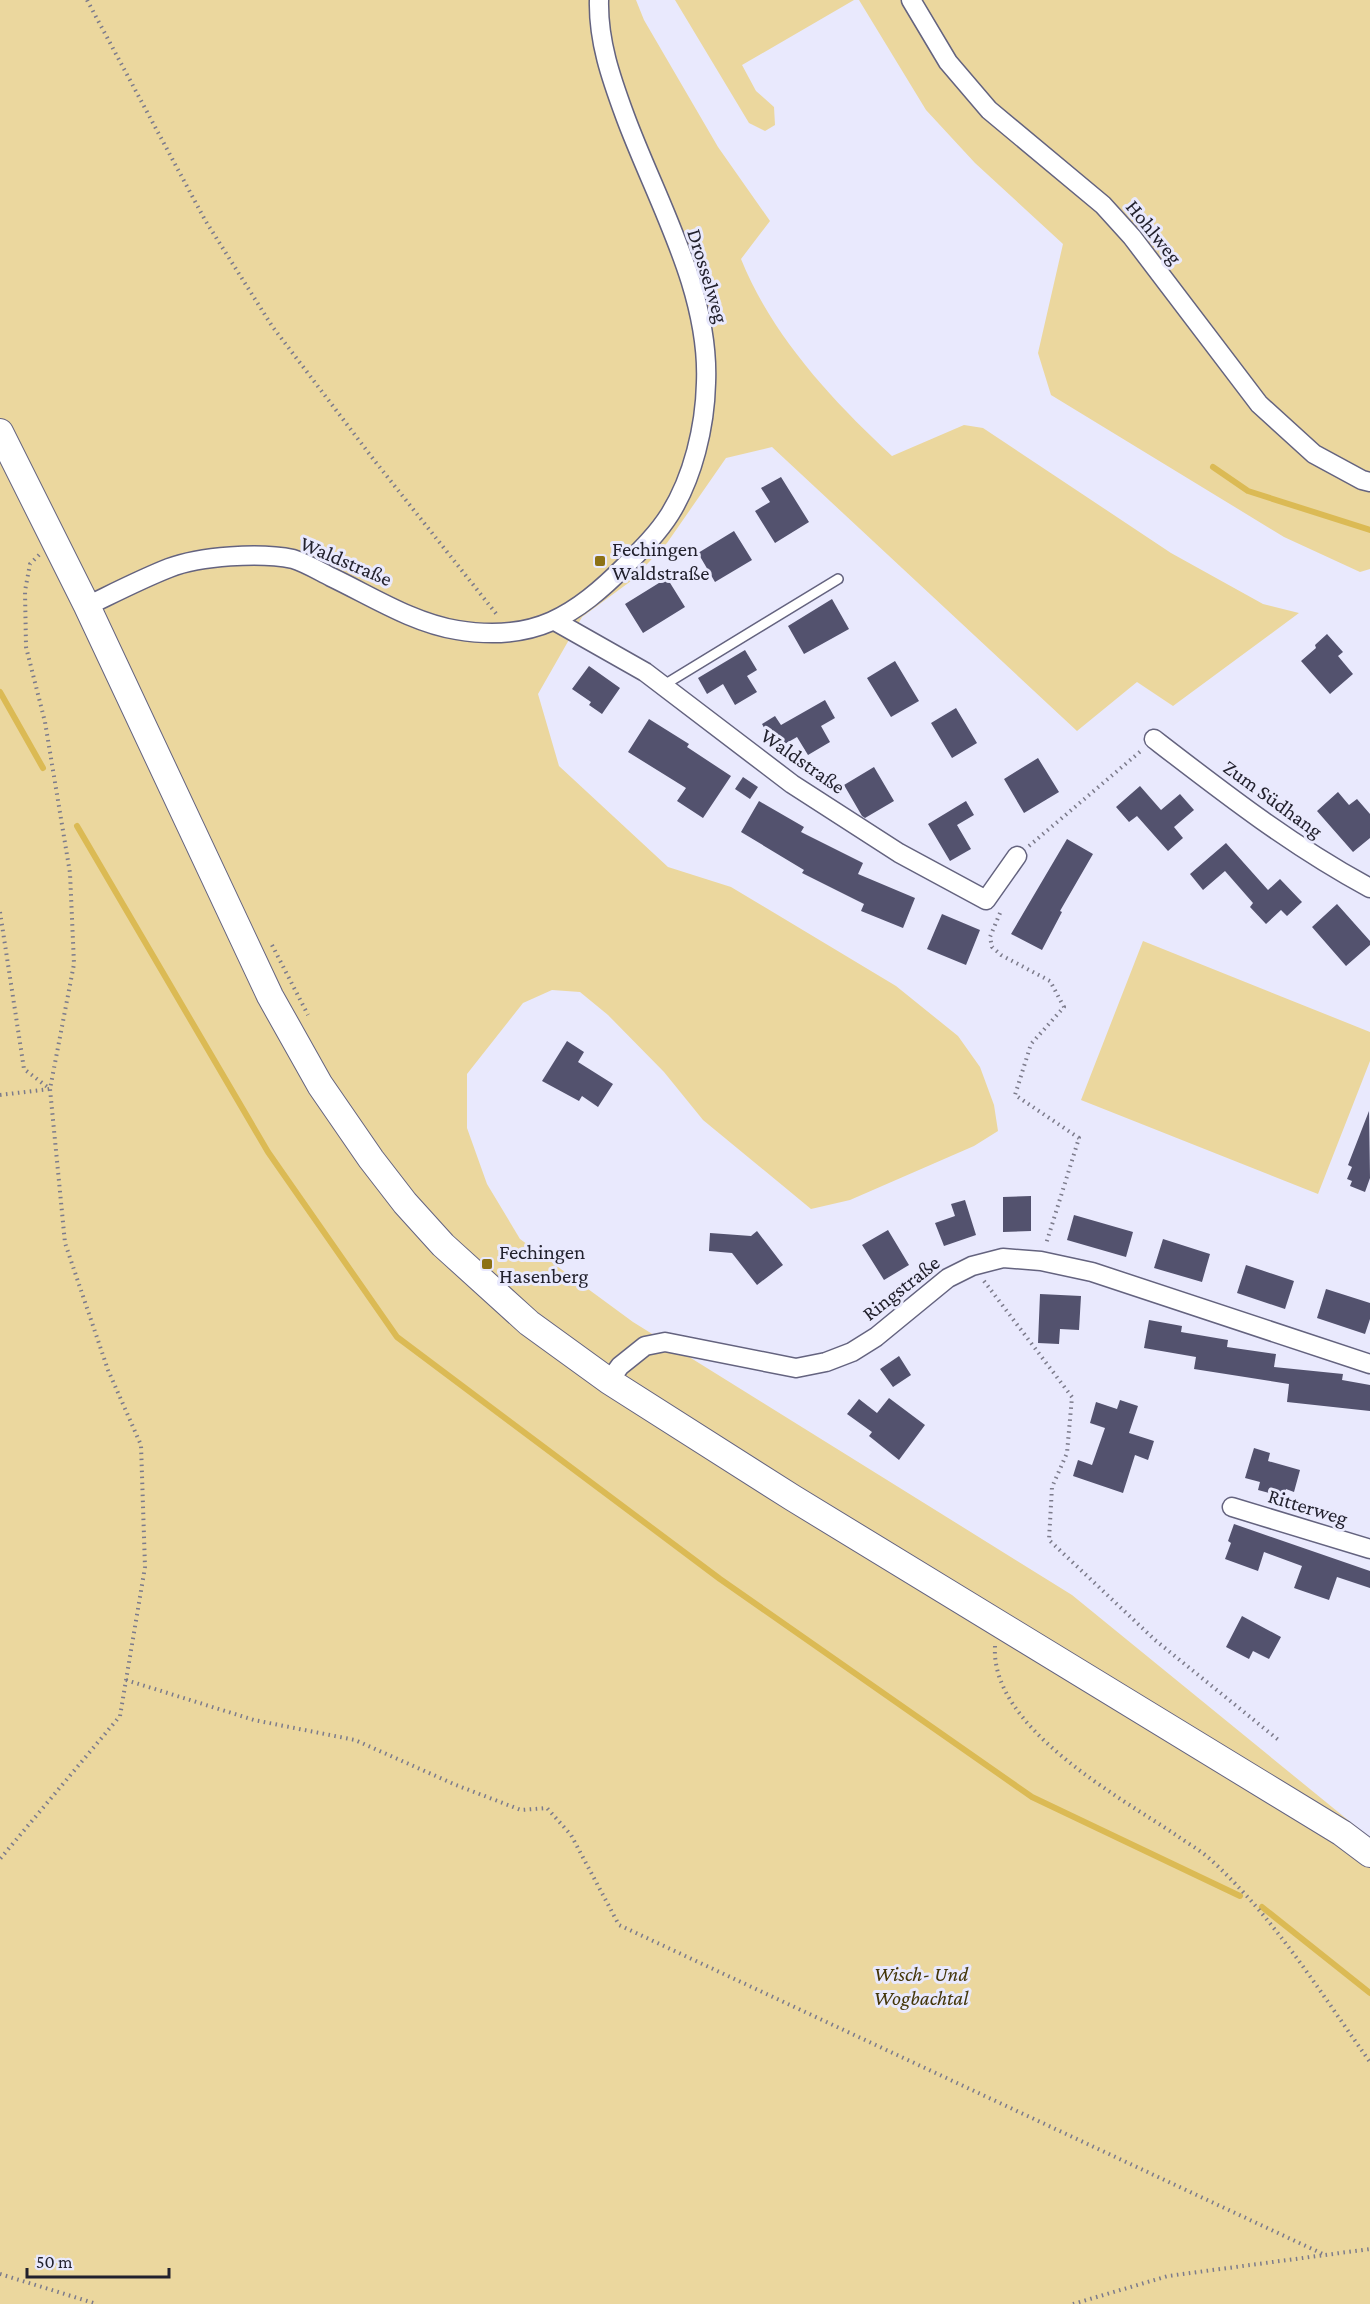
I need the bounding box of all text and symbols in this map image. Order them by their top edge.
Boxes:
street label: Hohlweg [1121,195,1187,269]
street label: Drosselweg [682,226,734,326]
street label: Waldstraße [296,531,396,591]
place label: Fechingen Waldstraße [612,537,710,585]
marker: Fechingen Waldstraße [593,554,607,568]
street label: Waldstraße [756,723,850,799]
street label: Zum Südhang [1219,755,1327,843]
place label: Fechingen Hasenberg [499,1240,589,1288]
street label: Ringstraße [858,1250,944,1326]
marker: Fechingen Hasenberg [480,1257,494,1271]
street label: Ritterweg [1265,1483,1351,1531]
park label: Wisch- Und Wogbachtal [874,1962,969,2010]
scale bar [27,2241,170,2279]
text: 50 m [36,2252,73,2272]

